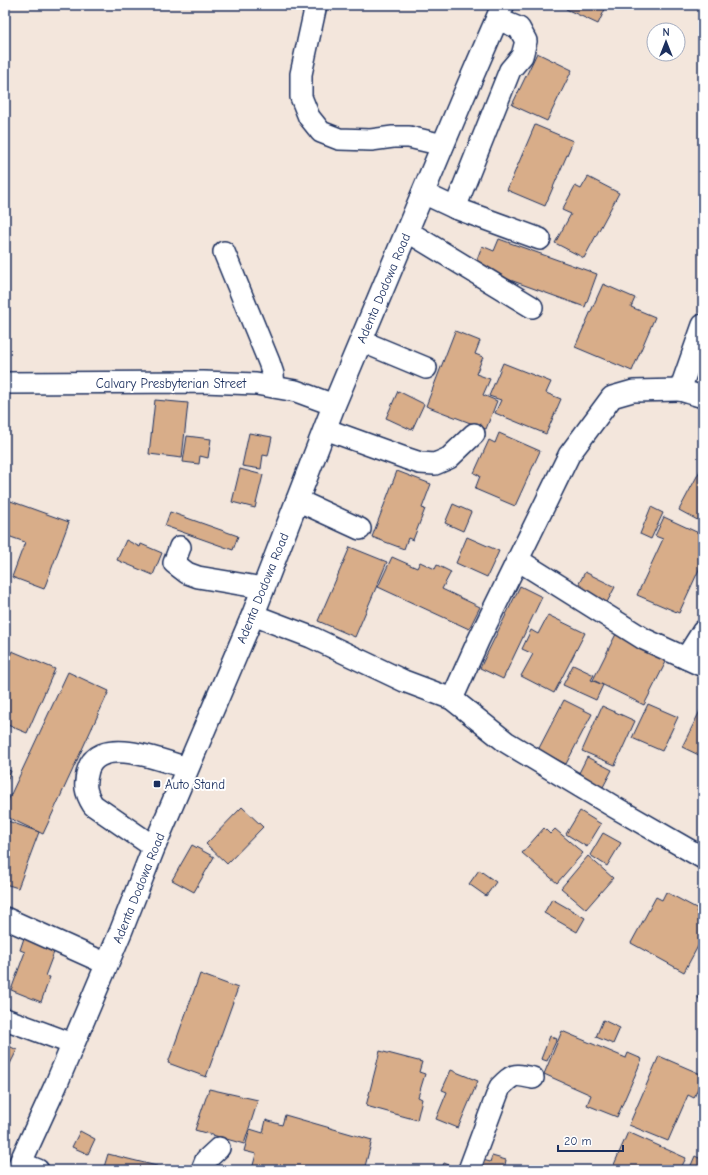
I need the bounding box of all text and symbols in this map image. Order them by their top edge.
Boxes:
north arrow [646,22,686,62]
text: N [662,26,670,39]
street label: Adenta Dodowa Road [354,231,413,345]
street label: Calvary Presbyterian Street [96,376,247,391]
street label: Adenta Dodowa Road [233,531,292,646]
place label: Auto Stand [165,777,225,792]
marker: Auto Stand [152,779,162,789]
street label: Adenta Dodowa Road [109,831,168,946]
scale bar [558,1127,623,1153]
text: 20 m [564,1134,592,1148]

